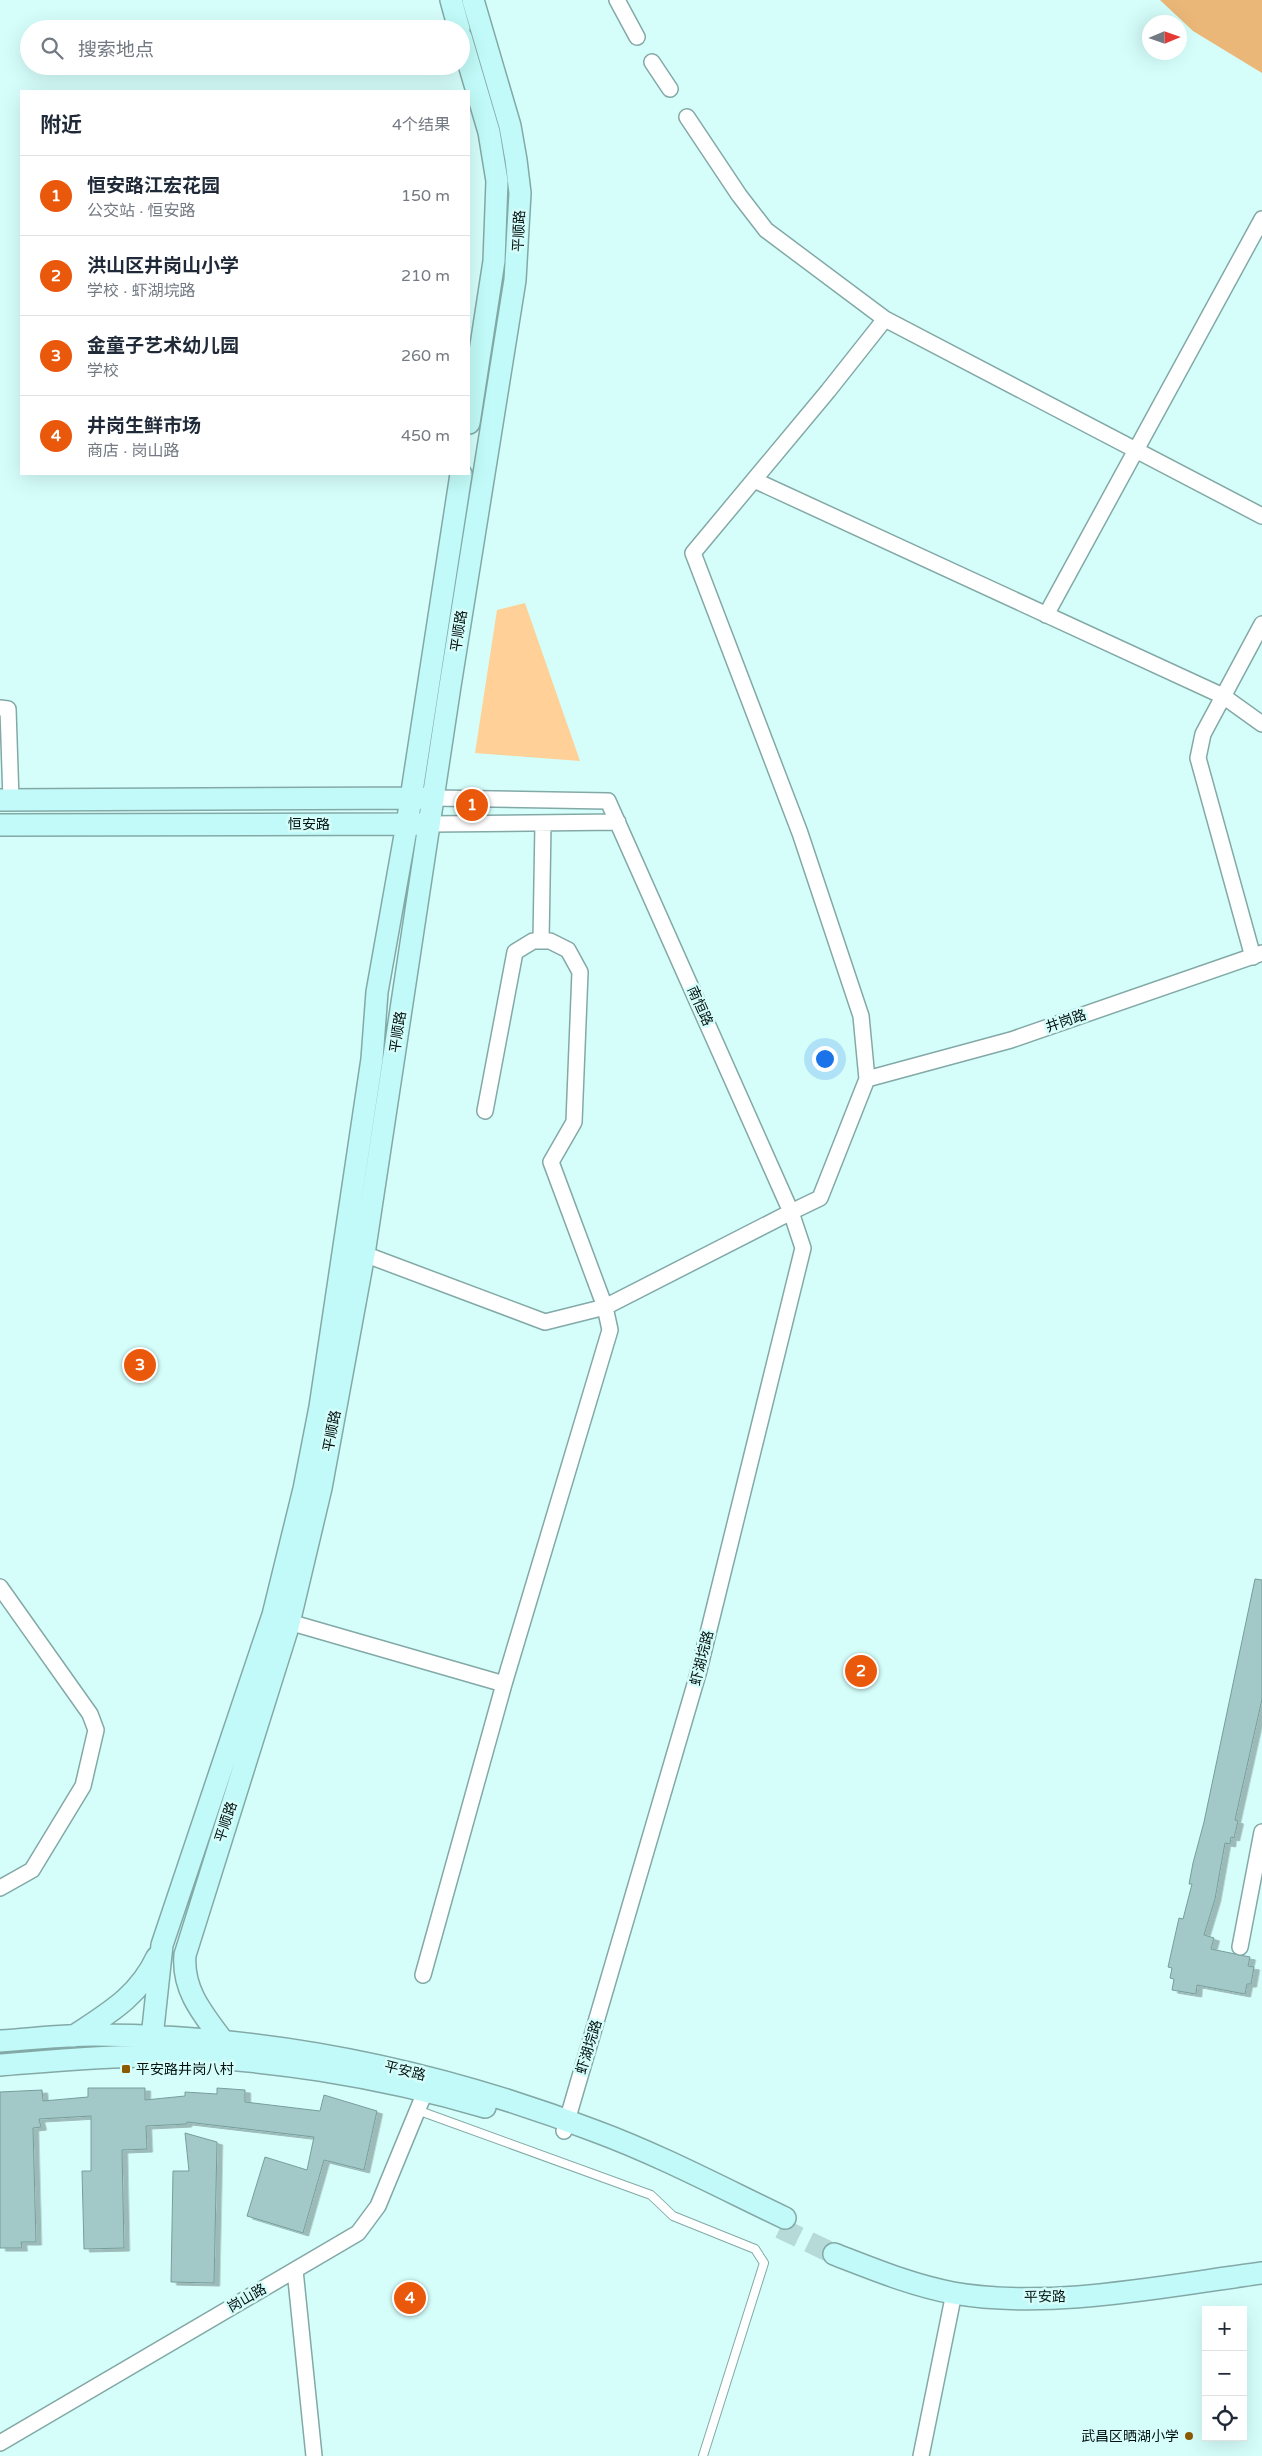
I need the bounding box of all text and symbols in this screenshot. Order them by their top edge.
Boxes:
north arrow [1142,15,1187,60]
search box [20,20,470,75]
icon: search [38,34,66,62]
text: 搜索地点 [78,39,154,61]
text: 附近 [40,113,82,138]
text: 4个结果 [392,115,450,135]
text: 恒安路江宏花园 [87,175,220,197]
text: 1 [51,186,61,206]
text: 150 m [401,186,450,206]
text: 公交站 · 恒安路 [87,201,195,221]
street label: 平顺路 [509,210,529,252]
text: 洪山区井岗山小学 [87,255,239,277]
text: 2 [51,266,61,286]
text: 210 m [401,266,450,286]
text: 学校 · 虾湖垸路 [87,281,195,301]
text: 金童子艺术幼儿园 [87,335,239,357]
text: 3 [51,346,61,366]
text: 260 m [401,346,450,366]
text: 学校 [87,361,119,381]
text: 井岗生鲜市场 [87,415,201,437]
text: 4 [51,426,61,446]
text: 450 m [401,426,450,446]
text: 商店 · 岗山路 [87,441,179,461]
street label: 平顺路 [447,609,471,653]
pin: 1 [456,786,488,824]
street label: 恒安路 [288,816,330,833]
street label: 南恒路 [684,983,716,1029]
street label: 井岗路 [1043,1006,1089,1036]
street label: 平顺路 [386,1010,410,1054]
your location [812,1046,838,1072]
pin: 3 [124,1346,156,1384]
street label: 平顺路 [320,1409,344,1453]
street label: 虾湖垸路 [687,1629,717,1687]
pin: 2 [845,1652,877,1690]
street label: 平顺路 [211,1799,241,1845]
street label: 虾湖垸路 [573,2018,605,2076]
street label: 平安路 [383,2058,427,2084]
place label: 平安路井岗八村 [136,2061,234,2078]
marker: 平安路井岗八村 [120,2063,132,2075]
pin: 4 [394,2279,426,2317]
street label: 岗山路 [225,2280,269,2316]
street label: 平安路 [1024,2288,1066,2306]
map controls [1202,2306,1247,2441]
button: + [1202,2306,1247,2351]
button: − [1202,2351,1247,2396]
button: locate [1202,2396,1247,2441]
place label: 武昌区晒湖小学 [1081,2428,1179,2445]
marker: 武昌区晒湖小学 [1183,2430,1195,2442]

